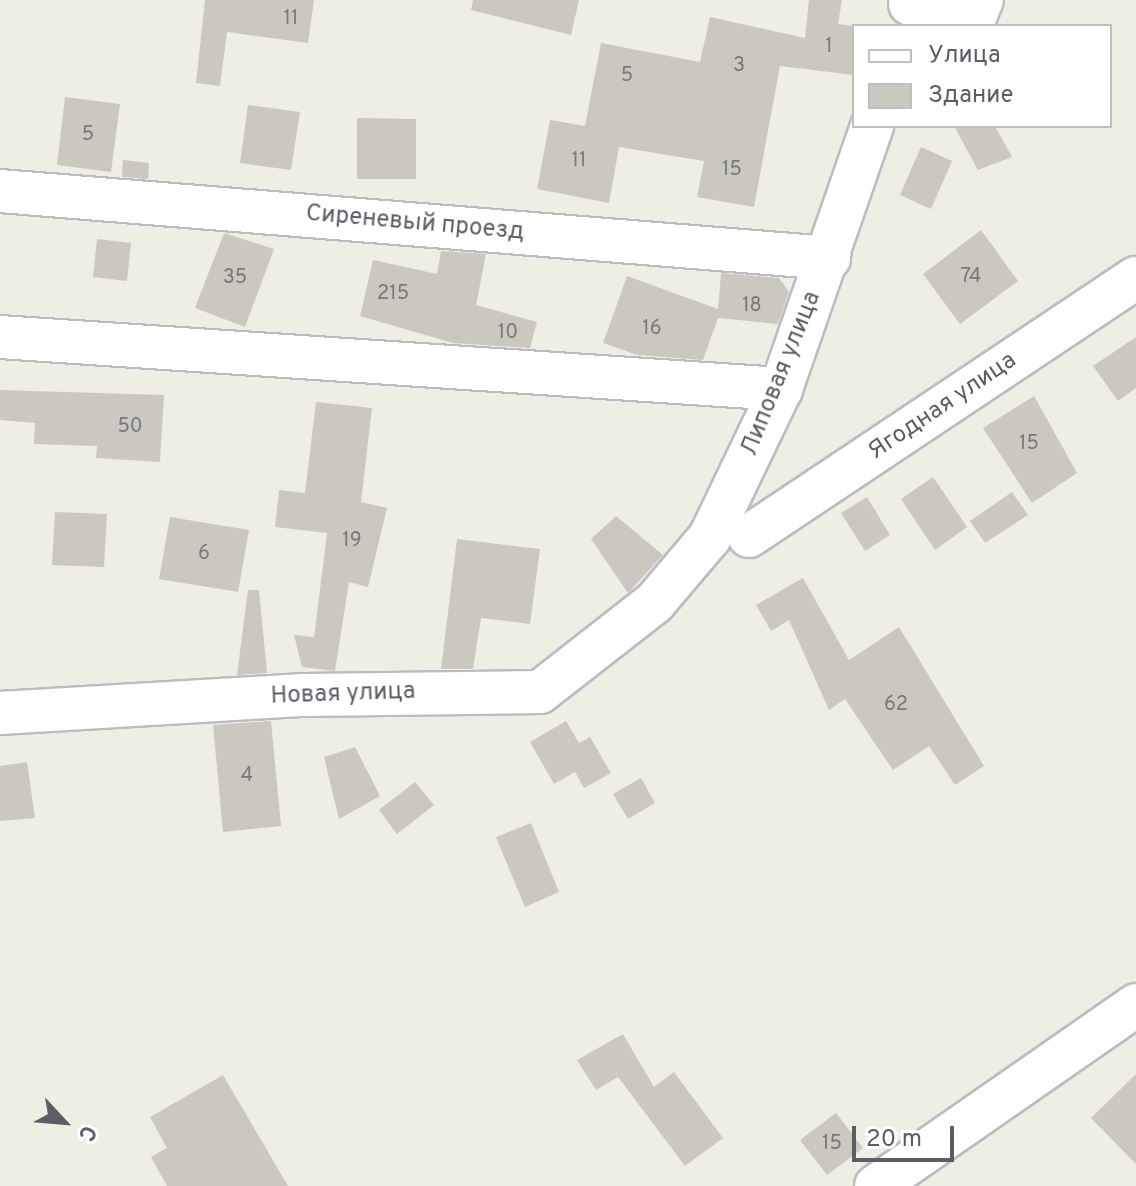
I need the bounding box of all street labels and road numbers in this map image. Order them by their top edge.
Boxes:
street label: Сиреневый проезд [305,200,525,248]
street label: Липовая улица [736,288,828,460]
street label: Ягодная улица [864,347,1022,467]
street label: Новая улица [270,678,416,712]

